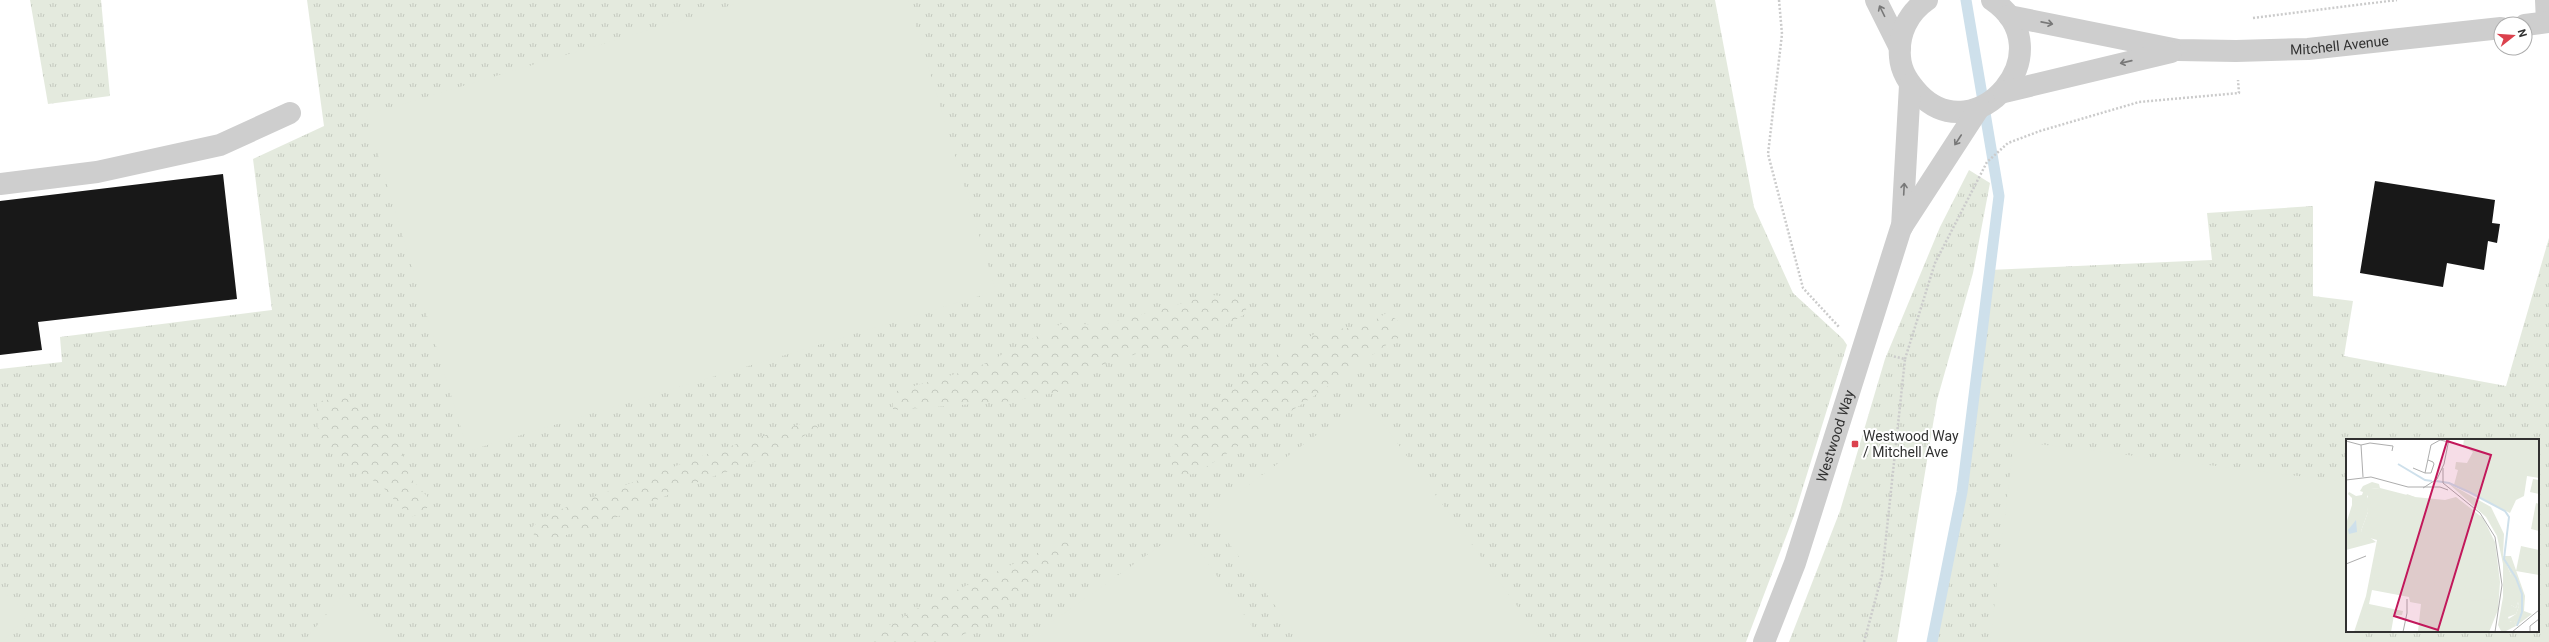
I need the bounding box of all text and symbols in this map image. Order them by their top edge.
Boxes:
one-way arrow [1878,6,1885,18]
north arrow [2493,16,2533,56]
one-way arrow [2040,20,2053,28]
text: N [2515,28,2530,39]
street label: Mitchell Avenue [2290,32,2389,57]
one-way arrow [2120,59,2133,67]
one-way arrow [1954,135,1962,146]
one-way arrow [1900,183,1907,196]
street label: Westwood Way [1813,388,1857,484]
place label: Westwood Way / Mitchell Ave [1863,428,1959,460]
marker: Westwood Way / Mitchell Ave [1850,439,1860,449]
inset map [2346,439,2539,632]

